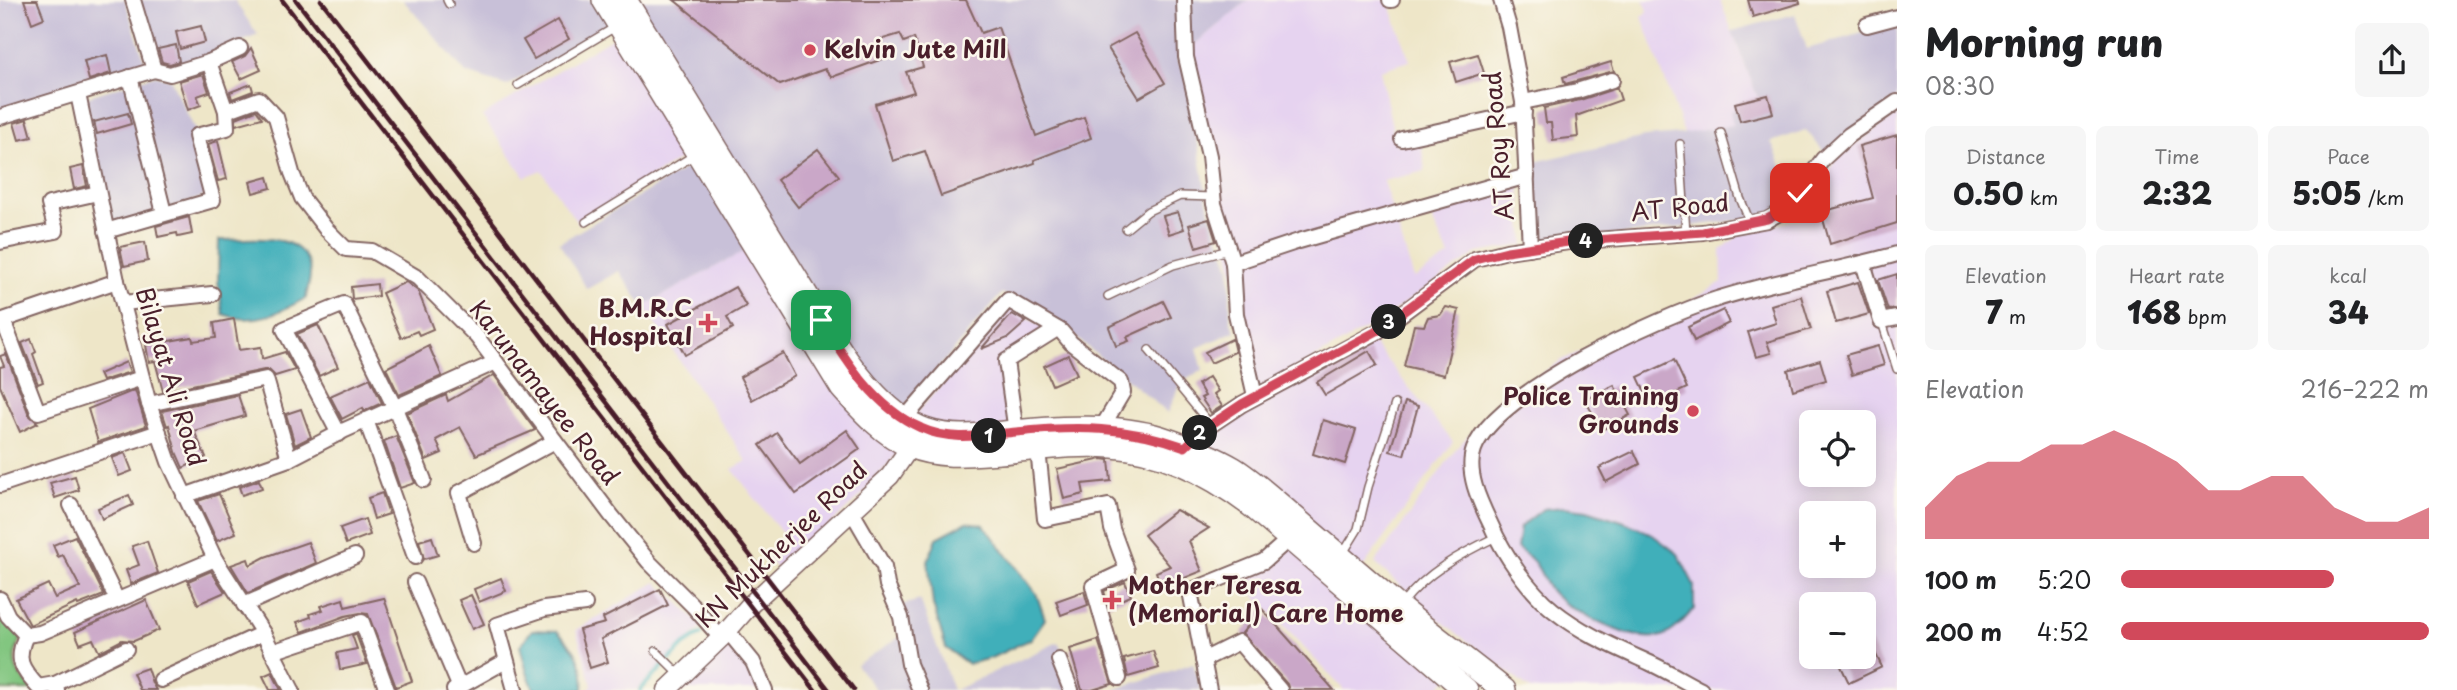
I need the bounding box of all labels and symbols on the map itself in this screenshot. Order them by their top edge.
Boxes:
place label: Kelvin Jute Mill [824,30,1006,66]
marker: Kelvin Jute Mill [802,42,818,58]
street label: AT Roy Road [1473,70,1521,222]
pin [1770,163,1830,223]
street label: AT Road [1629,183,1731,229]
pin: 4 [1568,224,1604,258]
street label: Bilayat Ali Road [128,282,216,470]
place label: B.M.R.C Hospital [589,289,692,353]
pin [791,290,851,350]
street label: Karunamayee Road [462,292,629,492]
pin: 3 [1372,304,1406,340]
marker: B.M.R.C Hospital [698,313,718,333]
place label: Police Training Grounds [1503,377,1679,441]
marker: Police Training Grounds [1685,403,1701,419]
pin: 2 [1182,416,1218,450]
pin: 1 [972,418,1006,453]
street label: KN Mukherjee Road [686,452,875,635]
place label: Mother Teresa (Memorial) Care Home [1128,566,1404,630]
marker: Mother Teresa (Memorial) Care Home [1102,590,1122,610]

